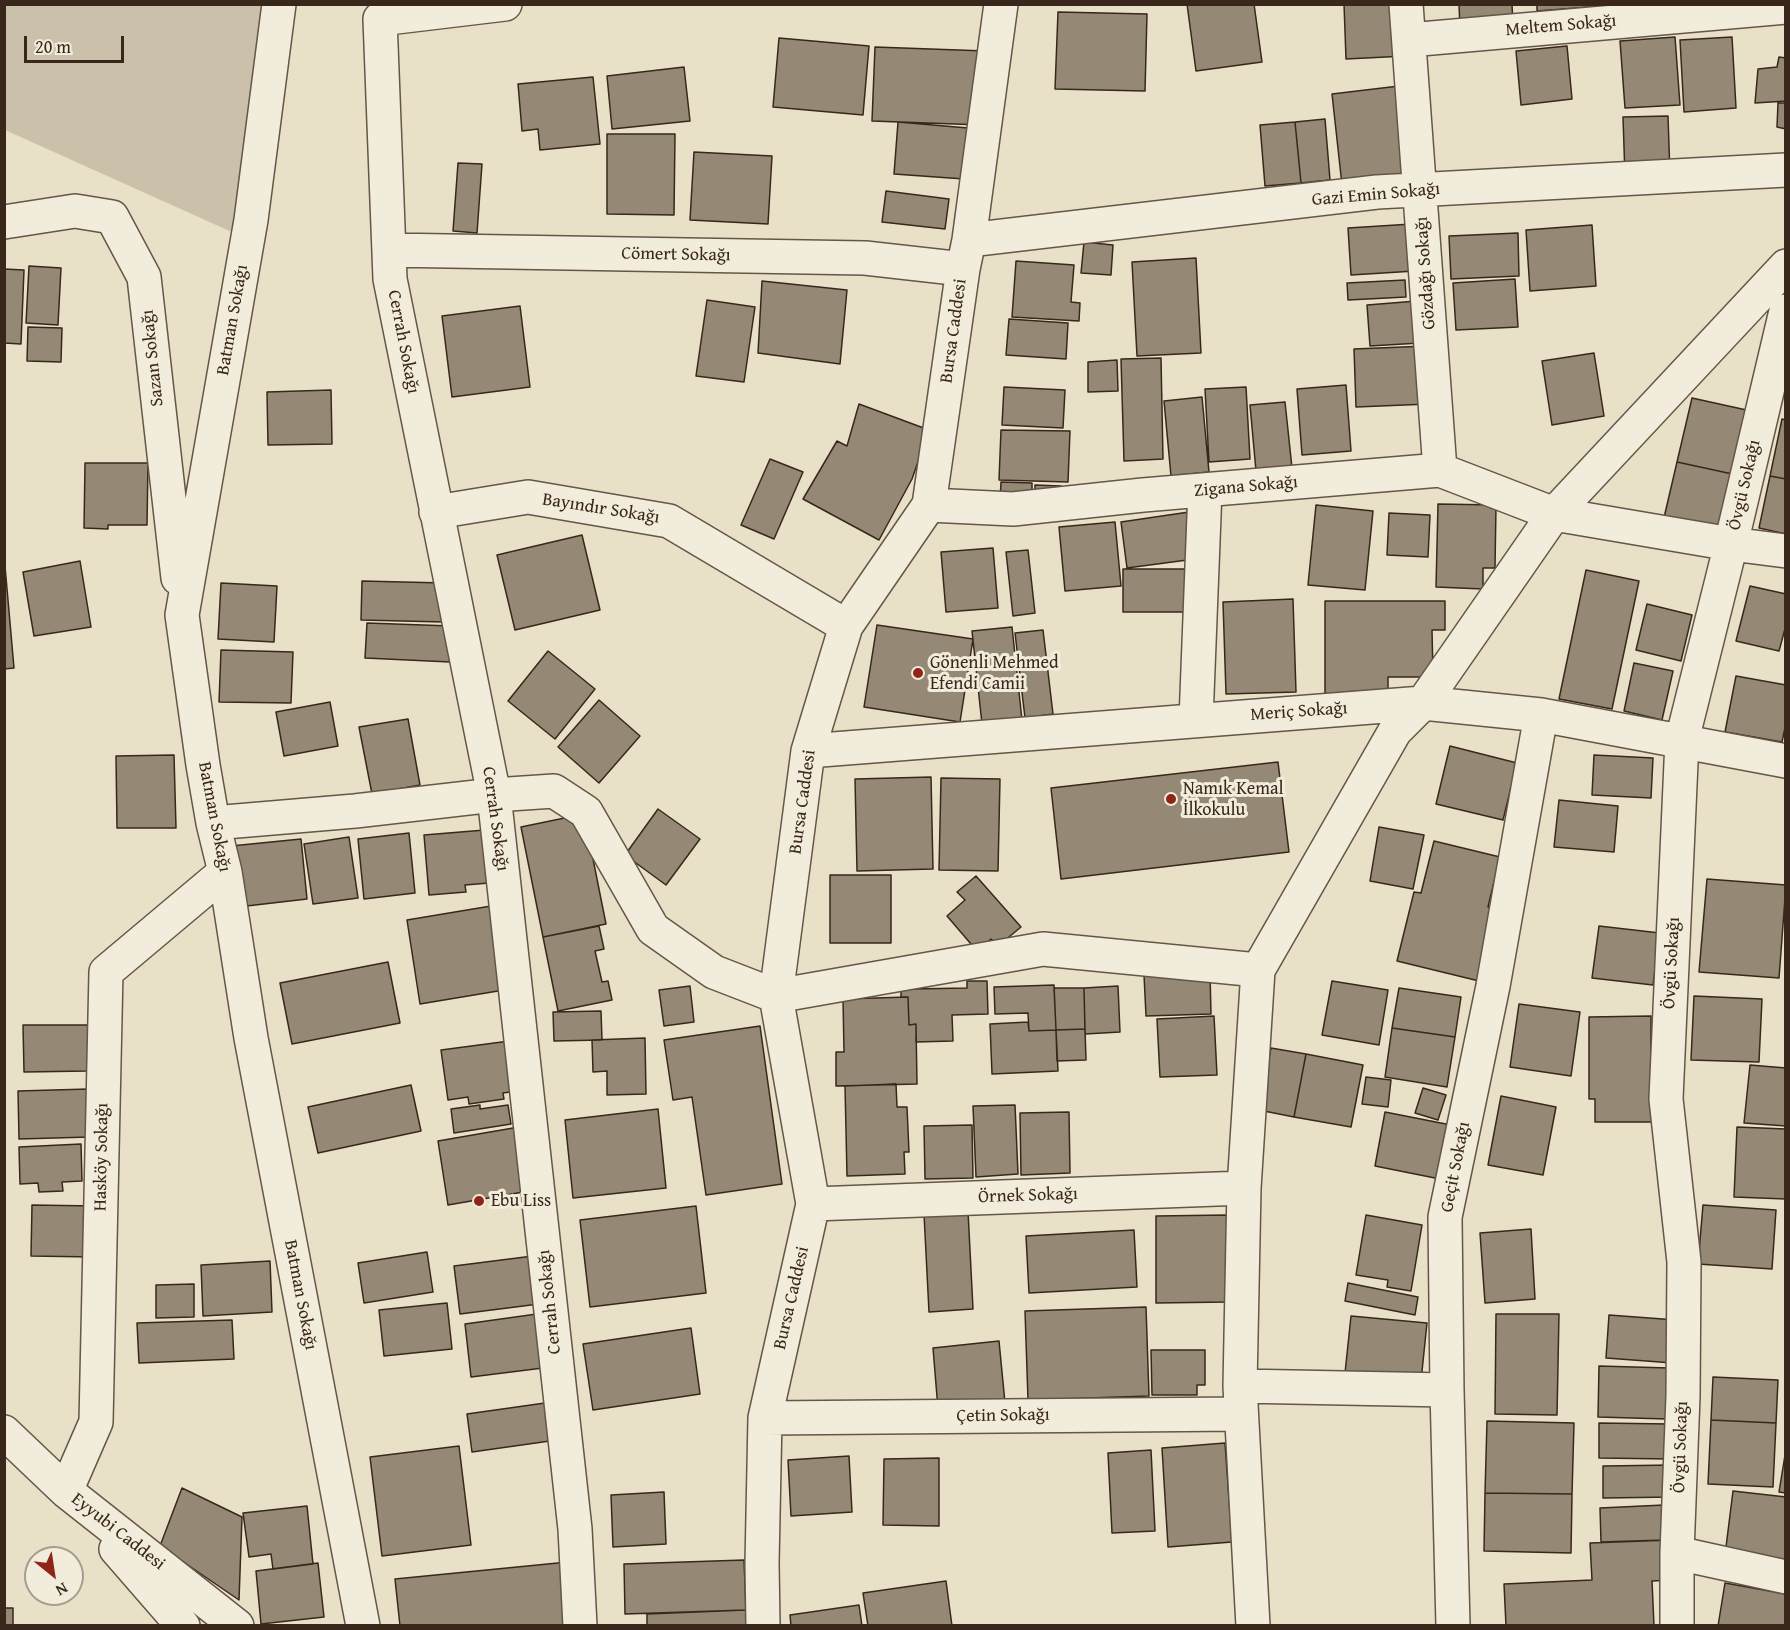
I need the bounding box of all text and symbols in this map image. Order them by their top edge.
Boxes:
street label: Meltem Sokağı [1505,10,1617,42]
scale bar [27,24,128,62]
text: 20 m [35,33,71,60]
street label: Gazi Emin Sokağı [1311,179,1441,211]
street label: Gözdağı Sokağı [1411,216,1441,330]
street label: Cömert Sokağı [621,243,731,267]
street label: Batman Sokağı [213,263,253,377]
street label: Bursa Caddesi [936,277,972,385]
street label: Cerrah Sokağı [382,288,424,396]
street label: Sazan Sokağı [137,308,169,408]
street label: Övgü Sokağı [1724,438,1766,532]
street label: Zigana Sokağı [1193,472,1299,502]
street label: Bayındır Sokağı [541,489,661,529]
place label: Gönenli Mehmed Efendi Camii [930,652,1059,694]
marker: Gönenli Mehmed Efendi Camii [911,666,925,680]
street label: Meriç Sokağı [1250,698,1348,726]
street label: Bursa Caddesi [785,748,821,856]
street label: Batman Sokağı [193,760,235,874]
street label: Cerrah Sokağı [477,765,513,873]
place label: Namık Kemal İlkokulu [1183,778,1284,820]
marker: Namık Kemal İlkokulu [1164,792,1178,806]
street label: Övgü Sokağı [1659,916,1685,1010]
street label: Hasköy Sokağı [90,1103,114,1211]
street label: Geçit Sokağı [1437,1120,1475,1214]
street label: Örnek Sokağı [978,1183,1078,1209]
place label: Ebu Liss [491,1190,551,1212]
marker: Ebu Liss [472,1194,486,1208]
street label: Batman Sokağı [279,1238,321,1352]
street label: Bursa Caddesi [770,1244,814,1352]
street label: Cerrah Sokağı [534,1249,566,1355]
street label: Övgü Sokağı [1669,1401,1693,1493]
street label: Çetin Sokağı [956,1404,1050,1428]
street label: Eyyubi Caddesi [67,1489,169,1575]
north arrow [24,1546,84,1606]
text: N [51,1577,73,1603]

